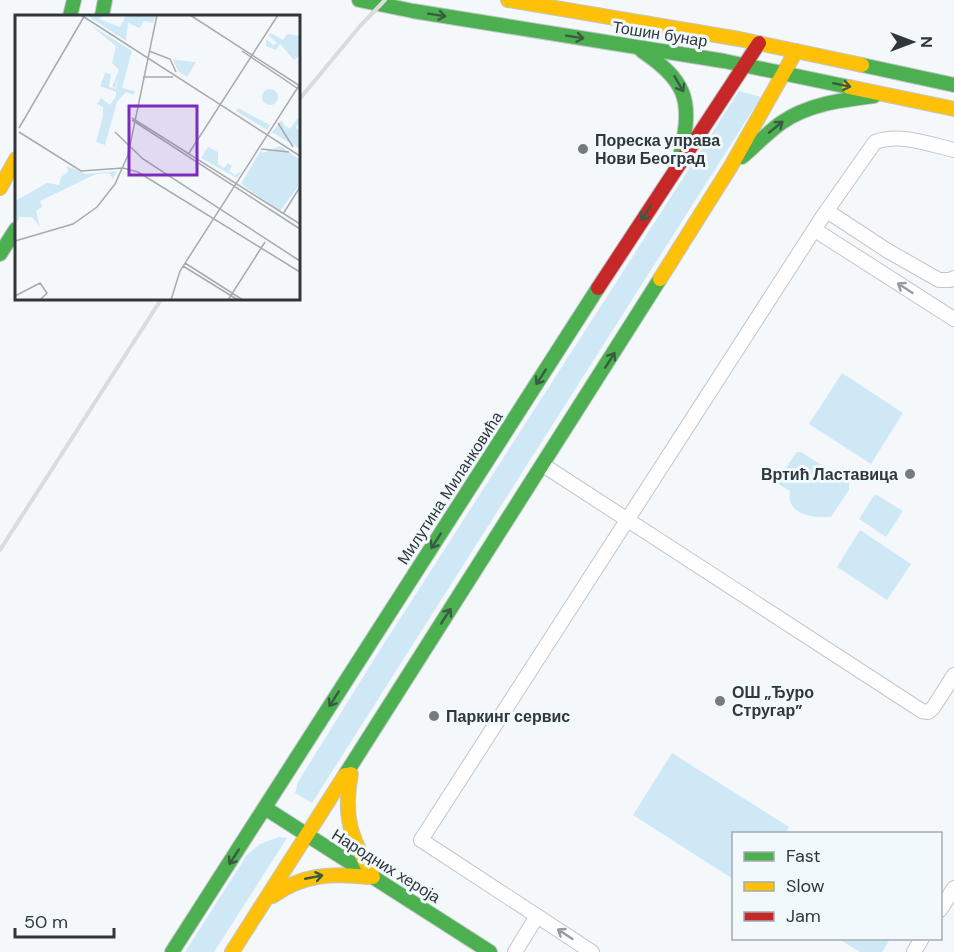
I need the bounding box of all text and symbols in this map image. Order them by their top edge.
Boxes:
one-way arrow [427,10,447,21]
north arrow [882,12,942,72]
inset map [15,15,300,300]
street label: Тошин бунар [611,16,709,52]
one-way arrow [565,32,585,43]
text: N [916,36,937,48]
one-way arrow [673,75,685,92]
one-way arrow [832,79,851,91]
one-way arrow [767,121,783,134]
place label: Пореска управа Нови Београд [595,130,720,169]
marker: Пореска управа Нови Београд [576,142,590,156]
one-way arrow [640,204,652,221]
one-way arrow [897,281,914,293]
one-way arrow [604,352,616,369]
one-way arrow [534,368,546,385]
street label: Милутина Миланковића [393,407,507,569]
place label: Вртић Ластавица [761,464,898,485]
marker: Вртић Ластавица [903,467,917,481]
one-way arrow [429,532,441,549]
one-way arrow [441,608,453,625]
place label: ОШ „Ђуро Стругар” [732,682,814,721]
one-way arrow [328,691,341,708]
marker: ОШ „Ђуро Стругар” [713,694,727,708]
place label: Паркинг сервис [446,706,570,727]
marker: Паркинг сервис [427,709,441,723]
street label: Народних хероја [328,824,444,908]
legend [732,832,942,940]
text: Fast [786,844,821,868]
one-way arrow [227,848,239,865]
one-way arrow [304,871,323,882]
text: Slow [786,874,825,898]
scale bar [15,901,114,939]
text: Jam [786,904,821,928]
text: 50 m [24,910,68,934]
one-way arrow [557,928,573,940]

